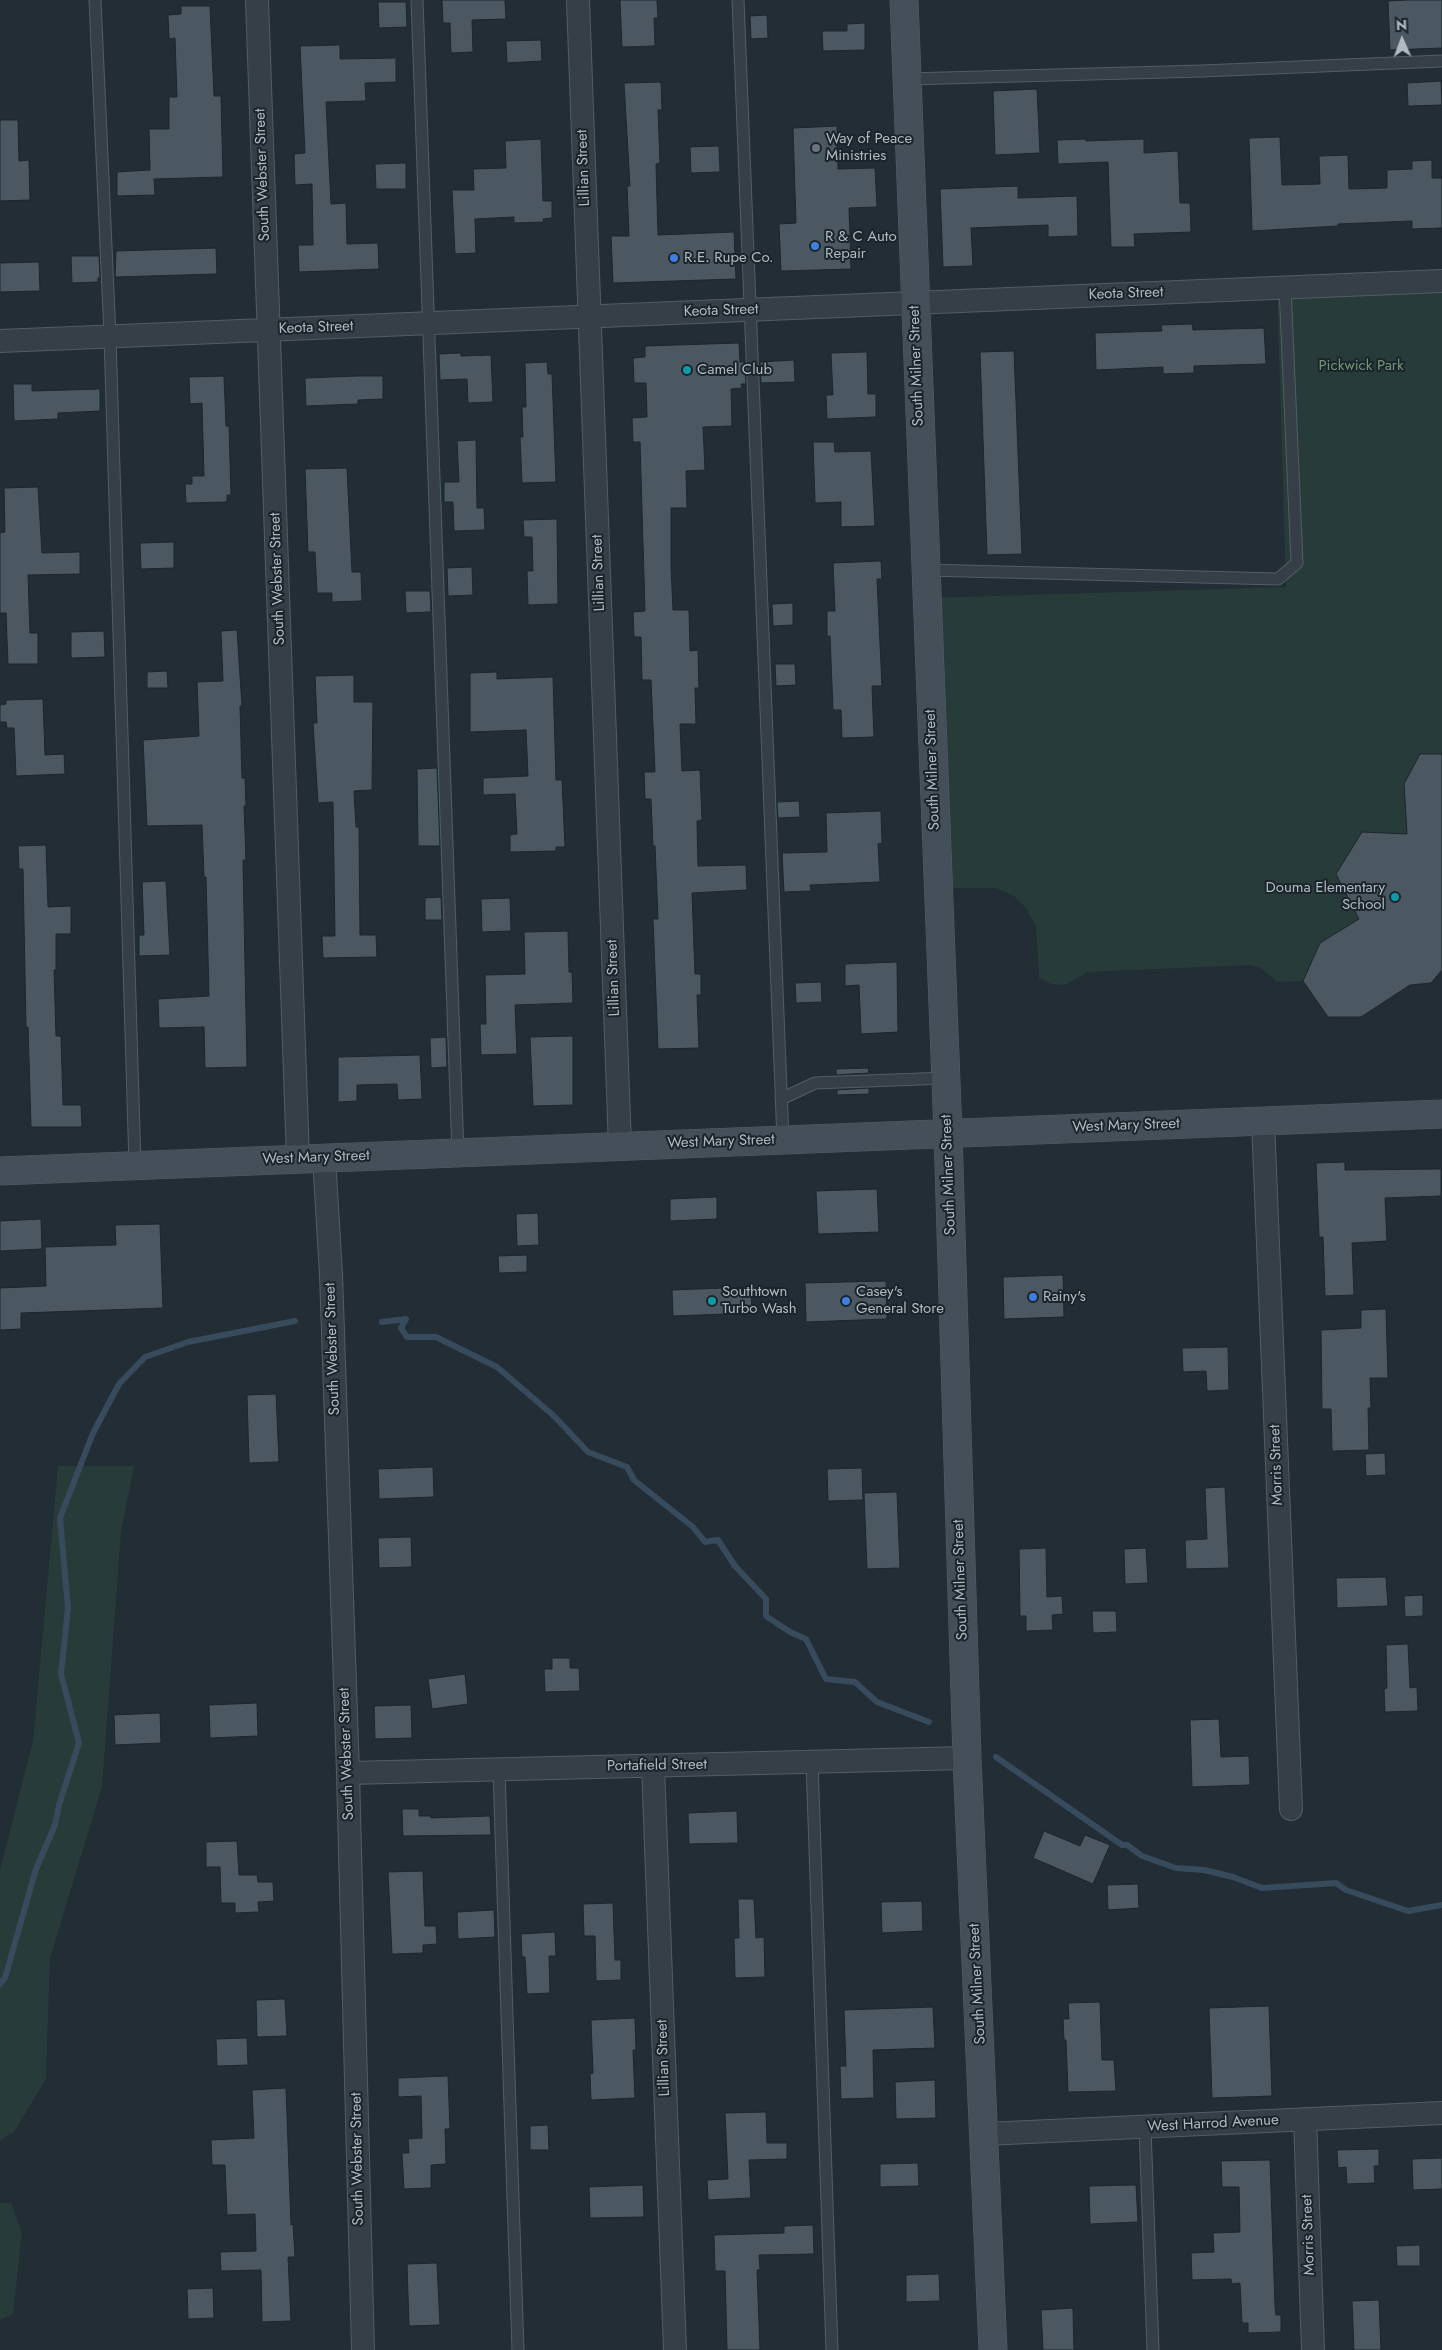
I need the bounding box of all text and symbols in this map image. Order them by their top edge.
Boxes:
north arrow [1377,15,1427,65]
text: N [1396,15,1407,35]
street label: South Webster Street [252,108,274,242]
street label: Lillian Street [574,129,594,207]
place label: Way of Peace Ministries [826,130,912,165]
marker: Way of Peace Ministries [810,142,822,154]
place label: R & C Auto Repair [825,228,897,263]
marker: R & C Auto Repair [809,240,821,252]
place label: R.E. Rupe Co. [684,249,773,267]
marker: R.E. Rupe Co. [668,252,680,264]
street label: Keota Street [1088,284,1164,304]
street label: Keota Street [683,301,759,321]
street label: South Milner Street [906,305,928,427]
street label: Keota Street [278,318,354,338]
park label: Pickwick Park [1318,357,1404,375]
place label: Camel Club [697,361,772,379]
marker: Camel Club [681,364,693,376]
street label: South Webster Street [267,512,289,646]
street label: Lillian Street [589,534,609,612]
street label: South Milner Street [922,709,944,831]
place label: Douma Elementary School [1266,879,1385,914]
marker: Douma Elementary School [1389,891,1401,903]
street label: Lillian Street [604,939,624,1017]
street label: South Milner Street [938,1114,960,1236]
street label: West Mary Street [1072,1115,1180,1137]
street label: West Mary Street [667,1131,775,1153]
street label: West Mary Street [262,1147,370,1169]
street label: South Webster Street [322,1282,344,1416]
place label: Southtown Turbo Wash [722,1283,797,1318]
place label: Casey's General Store [856,1283,944,1318]
place label: Rainy's [1043,1288,1086,1306]
marker: Rainy's [1027,1291,1039,1303]
marker: Southtown Turbo Wash [706,1295,718,1307]
marker: Casey's General Store [840,1295,852,1307]
street label: Morris Street [1267,1424,1287,1506]
street label: South Milner Street [950,1519,972,1641]
street label: South Webster Street [336,1687,358,1821]
street label: Portafield Street [607,1756,707,1776]
street label: South Milner Street [966,1923,990,2045]
street label: Lillian Street [654,2019,674,2097]
street label: South Webster Street [348,2092,368,2226]
street label: West Harrod Avenue [1147,2112,1279,2136]
street label: Morris Street [1299,2194,1319,2276]

